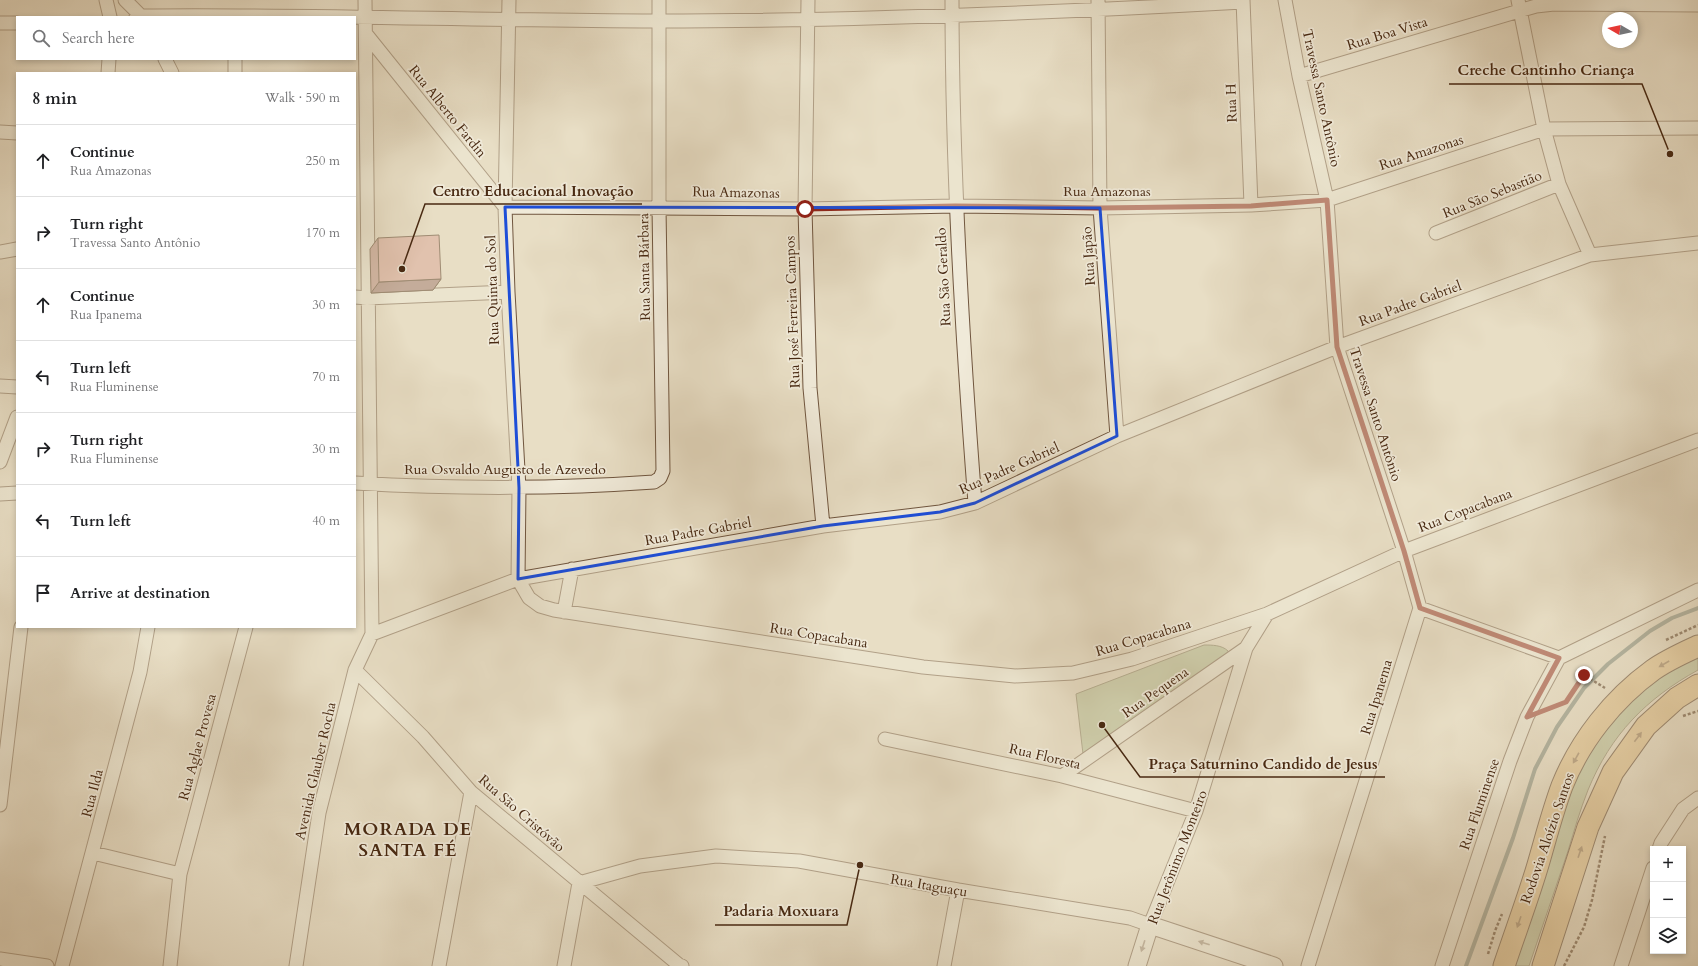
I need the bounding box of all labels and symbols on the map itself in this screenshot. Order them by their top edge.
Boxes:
street label: Rua Boa Vista [1344,12,1430,55]
north arrow [1602,12,1638,48]
street label: Travessa Santo Antônio [1298,28,1345,169]
callout: Creche Cantinho Criança [1449,57,1642,84]
text: Creche Cantinho Criança [1458,60,1635,80]
street label: Rua Alberto Fardin [404,61,491,162]
street label: Rua H [1221,83,1242,123]
street label: Rua Amazonas [1377,130,1466,175]
street label: Rua São Sebastião [1440,166,1545,223]
callout: Centro Educacional Inovação [425,177,642,204]
text: Centro Educacional Inovação [432,181,634,201]
street label: Rua Amazonas [692,182,780,203]
street label: Rua Amazonas [1063,182,1151,201]
route start [796,200,814,218]
street label: Rua Santa Bárbara [634,213,655,321]
street label: Rua Japão [1077,225,1100,286]
street label: Rua São Geraldo [931,227,956,327]
street label: Rua Quinta do Sol [481,234,504,345]
street label: Rua José Ferreira Campos [780,235,805,388]
street label: Rua Padre Gabriel [1356,276,1464,331]
street label: Travessa Santo Antônio [1345,345,1406,484]
street label: Rua Padre Gabriel [956,438,1063,499]
street label: Rua Osvaldo Augusto de Azevedo [404,460,606,479]
street label: Rua Copacabana [1416,484,1515,537]
street label: Rua Padre Gabriel [643,513,753,550]
street label: Rua Copacabana [1093,614,1193,661]
street label: Rua Copacabana [769,618,869,653]
street label: Rua Ipanema [1356,657,1397,737]
one-way arrow [1658,660,1669,667]
street label: Rua Pequena [1118,662,1192,722]
route end [1575,666,1593,684]
street label: Rua Aglae Provesa [174,692,221,803]
street label: Avenida Glauber Rocha [290,700,341,842]
one-way arrow [1634,731,1643,742]
street label: Rua Floresta [1007,739,1083,774]
callout: Praça Saturnino Candido de Jesus [1140,750,1385,777]
one-way arrow [1573,752,1580,764]
text: Praça Saturnino Candido de Jesus [1149,754,1377,774]
street label: Rua Fluminense [1455,756,1504,852]
street label: Rua Ilda [77,767,108,819]
street label: Rodovia Aloízio Santos [1516,770,1579,906]
street label: Rua São Cristóvão [474,771,569,857]
street label: Rua Jerônimo Monteiro [1143,787,1212,927]
district label: MORADA DE SANTA FÉ [344,817,472,863]
one-way arrow [1577,846,1583,858]
street label: Rua Itaguaçu [889,869,969,902]
callout: Padaria Moxuara [715,898,847,925]
text: Padaria Moxuara [723,901,839,921]
one-way arrow [1515,917,1521,929]
one-way arrow [1140,940,1146,952]
one-way arrow [1198,940,1210,946]

